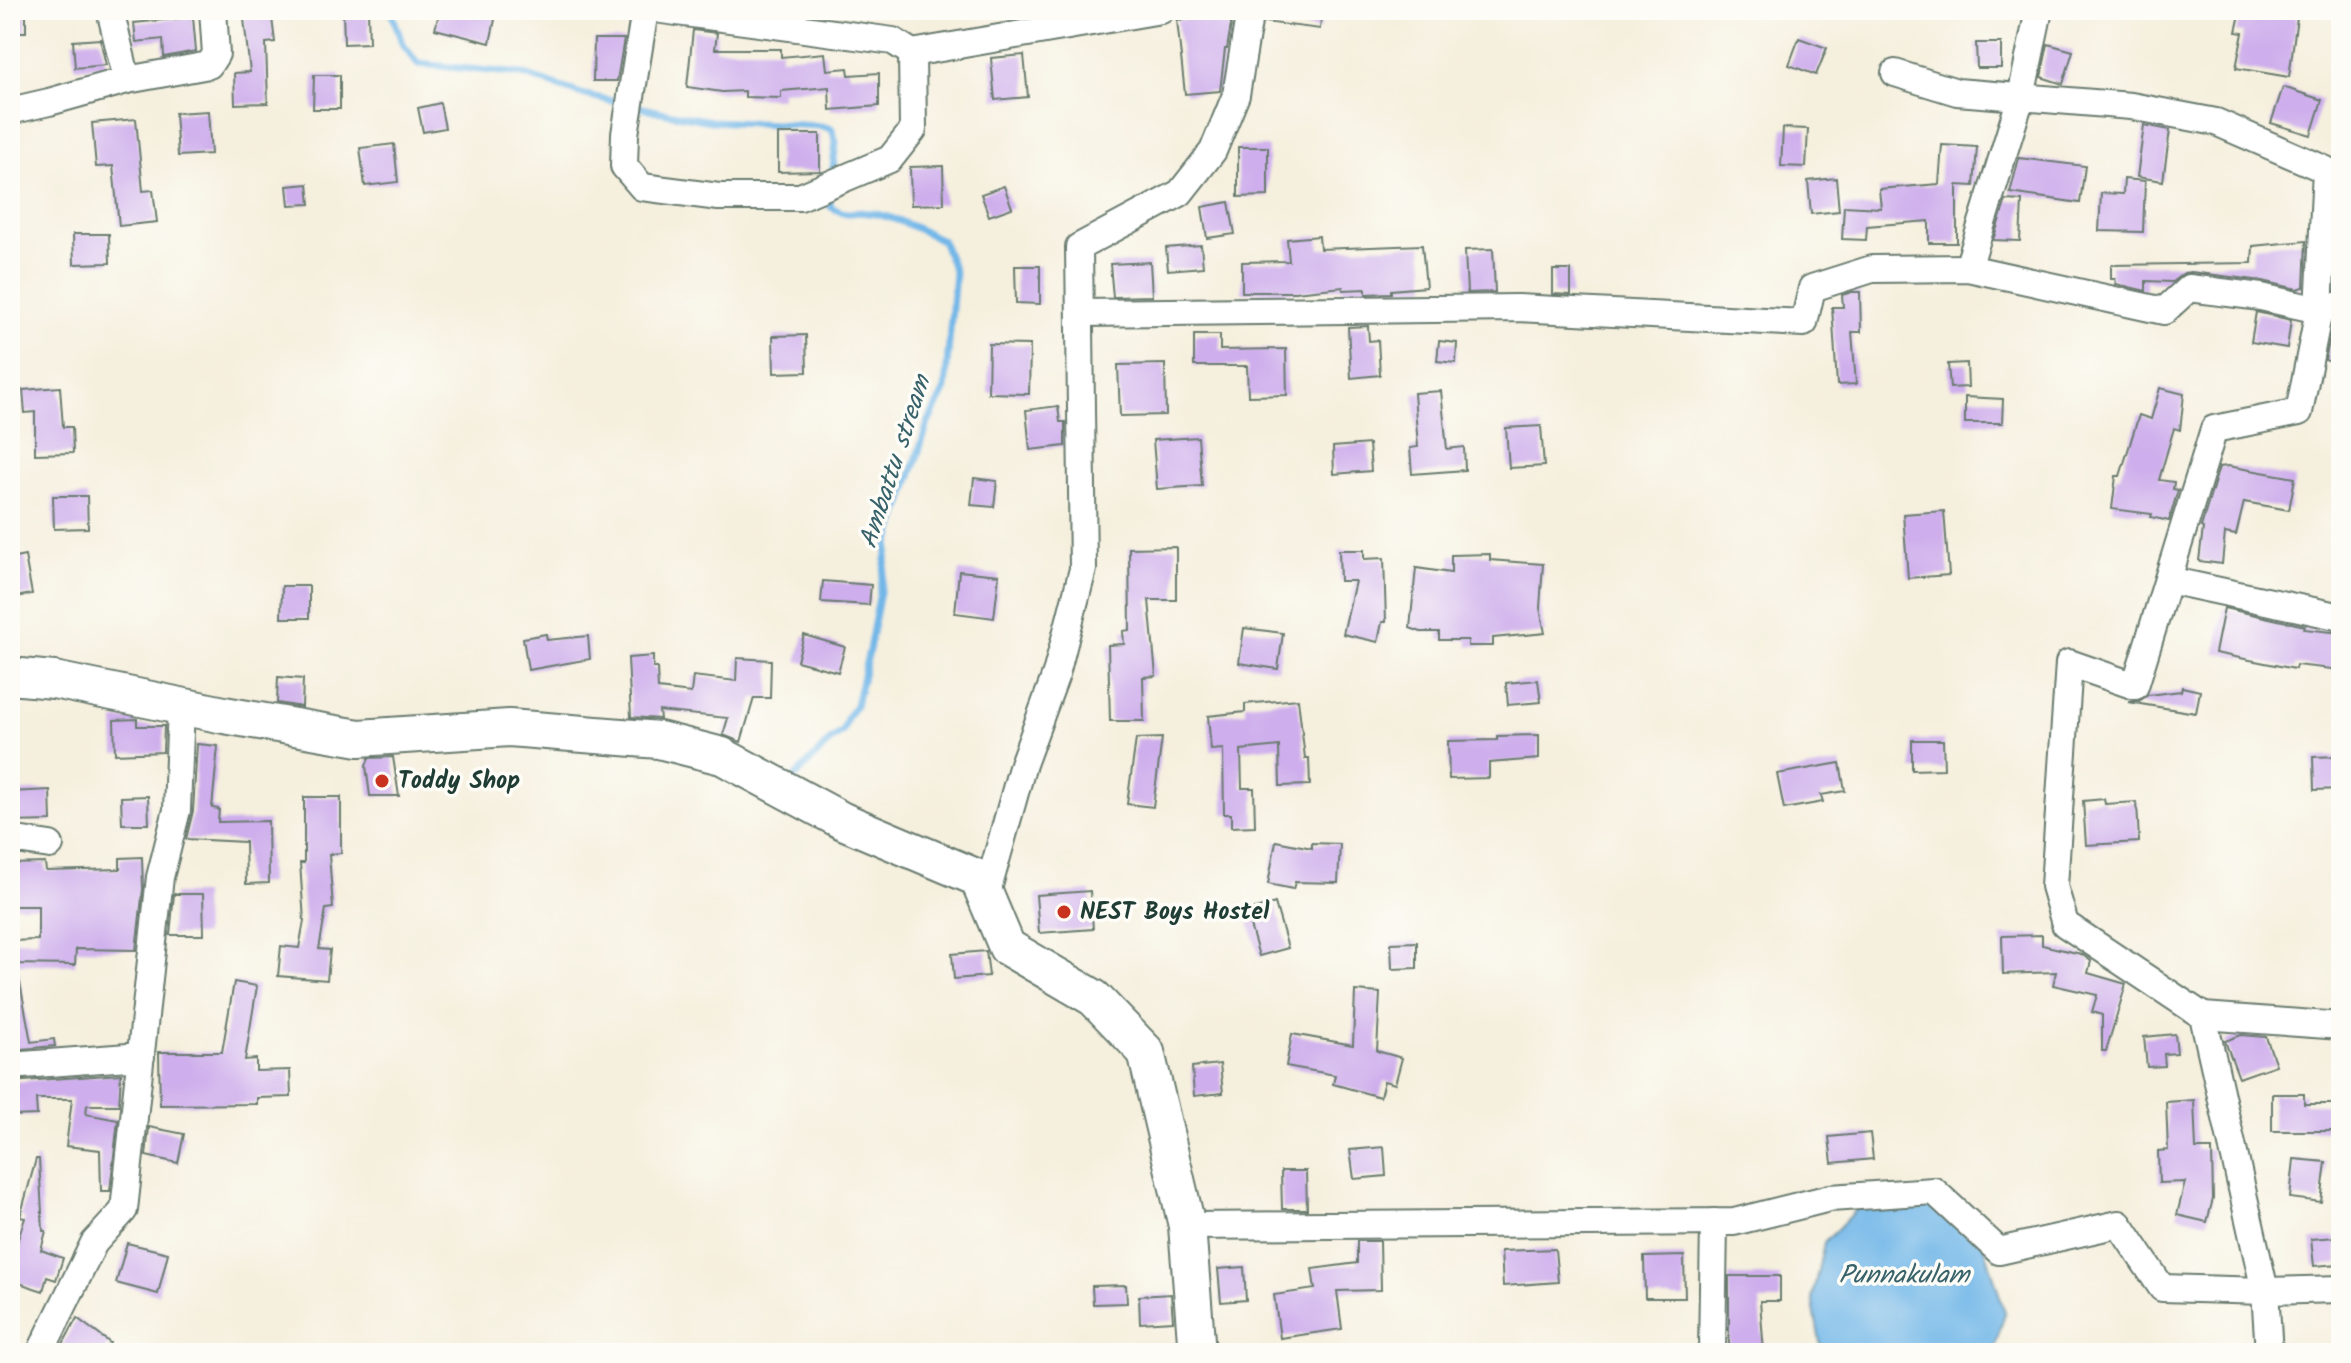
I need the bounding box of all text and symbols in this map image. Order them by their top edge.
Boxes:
water label: Ambattu stream [848,368,944,554]
place label: Toddy Shop [398,762,520,801]
marker: Toddy Shop [373,772,391,790]
place label: NEST Boys Hostel [1080,893,1270,932]
marker: NEST Boys Hostel [1055,903,1073,921]
water label: Punnakulam [1839,1255,1972,1297]

